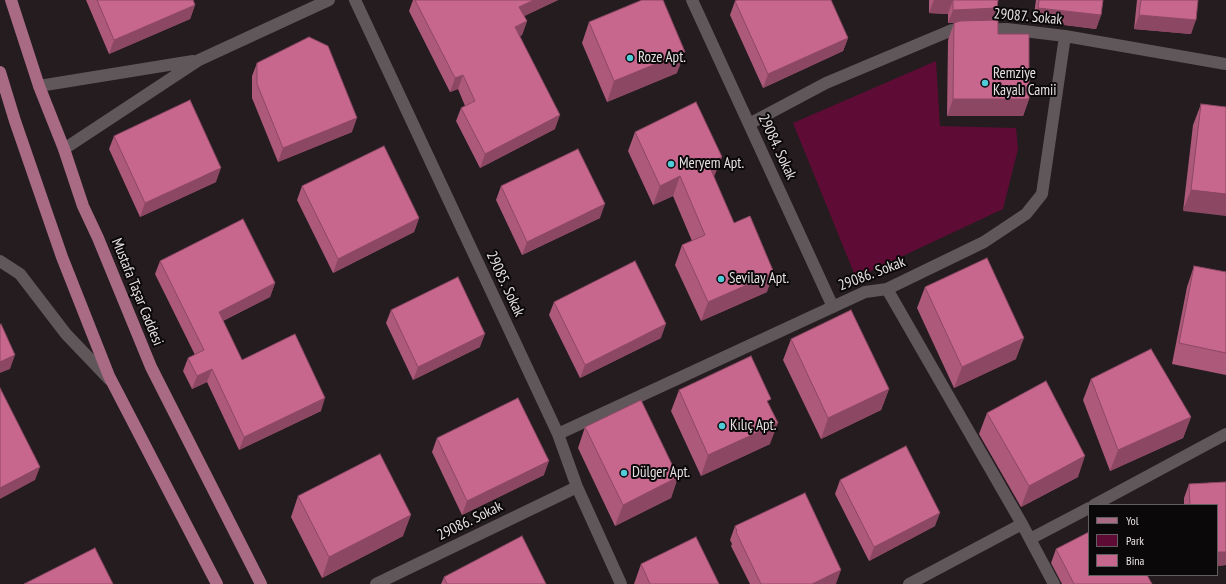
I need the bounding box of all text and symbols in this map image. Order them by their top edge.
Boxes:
street label: 29087. Sokak [993,5,1063,29]
place label: Roze Apt. [638,49,686,67]
marker: Roze Apt. [625,53,635,63]
place label: Remziye Kayalı Camii [993,65,1057,100]
marker: Remziye Kayalı Camii [980,78,990,88]
street label: 29084. Sokak [754,111,800,183]
place label: Meryem Apt. [679,155,744,173]
marker: Meryem Apt. [666,159,676,169]
street label: Mustafa Taşar Caddesi [107,236,167,348]
street label: 29085. Sokak [482,248,528,320]
street label: 29086. Sokak [836,253,908,295]
place label: Sevilay Apt. [729,270,789,288]
marker: Sevilay Apt. [716,274,726,284]
place label: Kılıç Apt. [730,417,776,435]
marker: Kılıç Apt. [717,421,727,431]
place label: Dülger Apt. [632,464,690,482]
marker: Dülger Apt. [619,468,629,478]
street label: 29086. Sokak [435,498,505,544]
legend [1088,504,1218,576]
text: Yol [1126,513,1139,528]
text: Park [1126,533,1144,548]
text: Bina [1126,553,1144,568]

